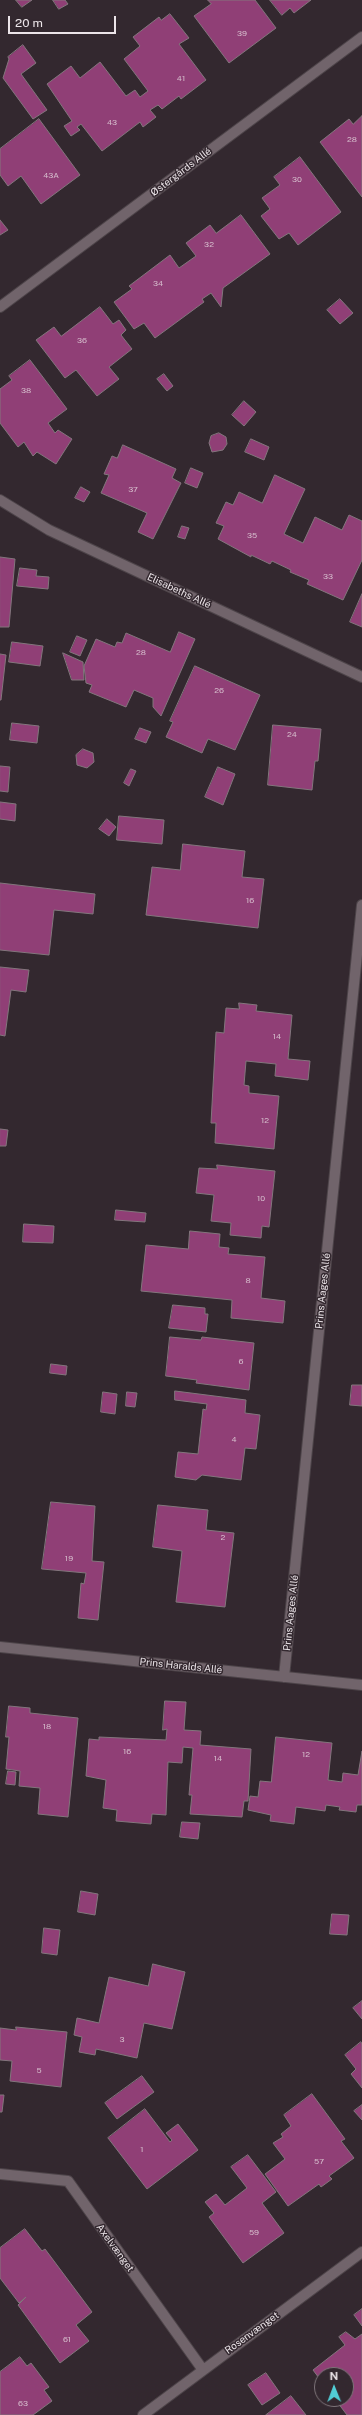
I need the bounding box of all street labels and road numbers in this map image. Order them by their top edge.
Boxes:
street label: Østergårds Allé [148,145,214,199]
street label: Elisabeths Allé [145,571,213,611]
street label: Prins Aages Allé [313,1252,333,1330]
street label: Prins Aages Allé [281,1574,301,1652]
street label: Prins Haralds Allé [139,1656,223,1676]
street label: Axelvænget [94,2222,136,2274]
street label: Rosenvænget [223,2309,281,2357]

